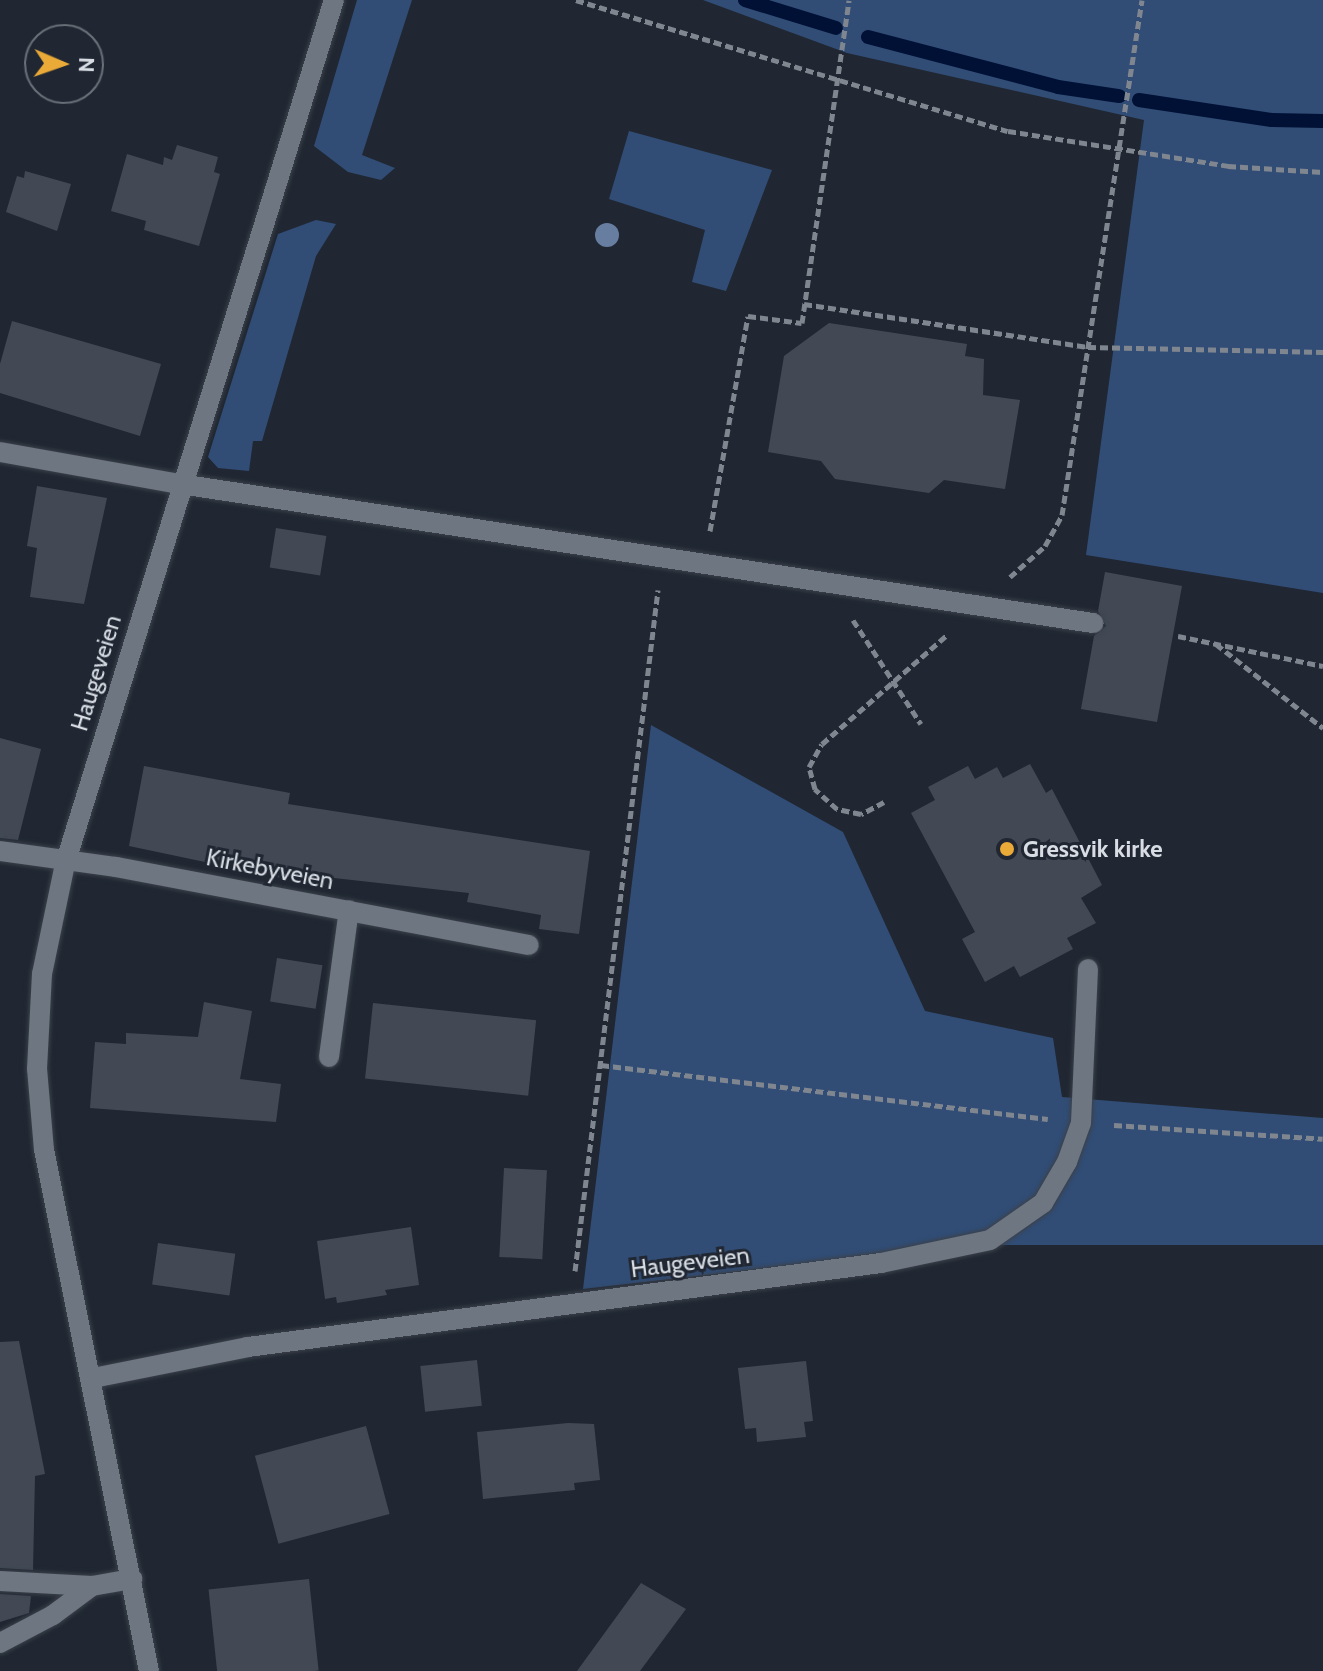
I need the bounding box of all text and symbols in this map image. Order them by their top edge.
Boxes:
north arrow [24,24,104,104]
text: N [73,57,100,73]
street label: Haugeveien [65,612,127,734]
place label: Gressvik kirke [1023,835,1163,863]
marker: Gressvik kirke [998,840,1016,858]
street label: Kirkebyveien [204,843,336,895]
street label: Haugeveien [629,1240,751,1284]

